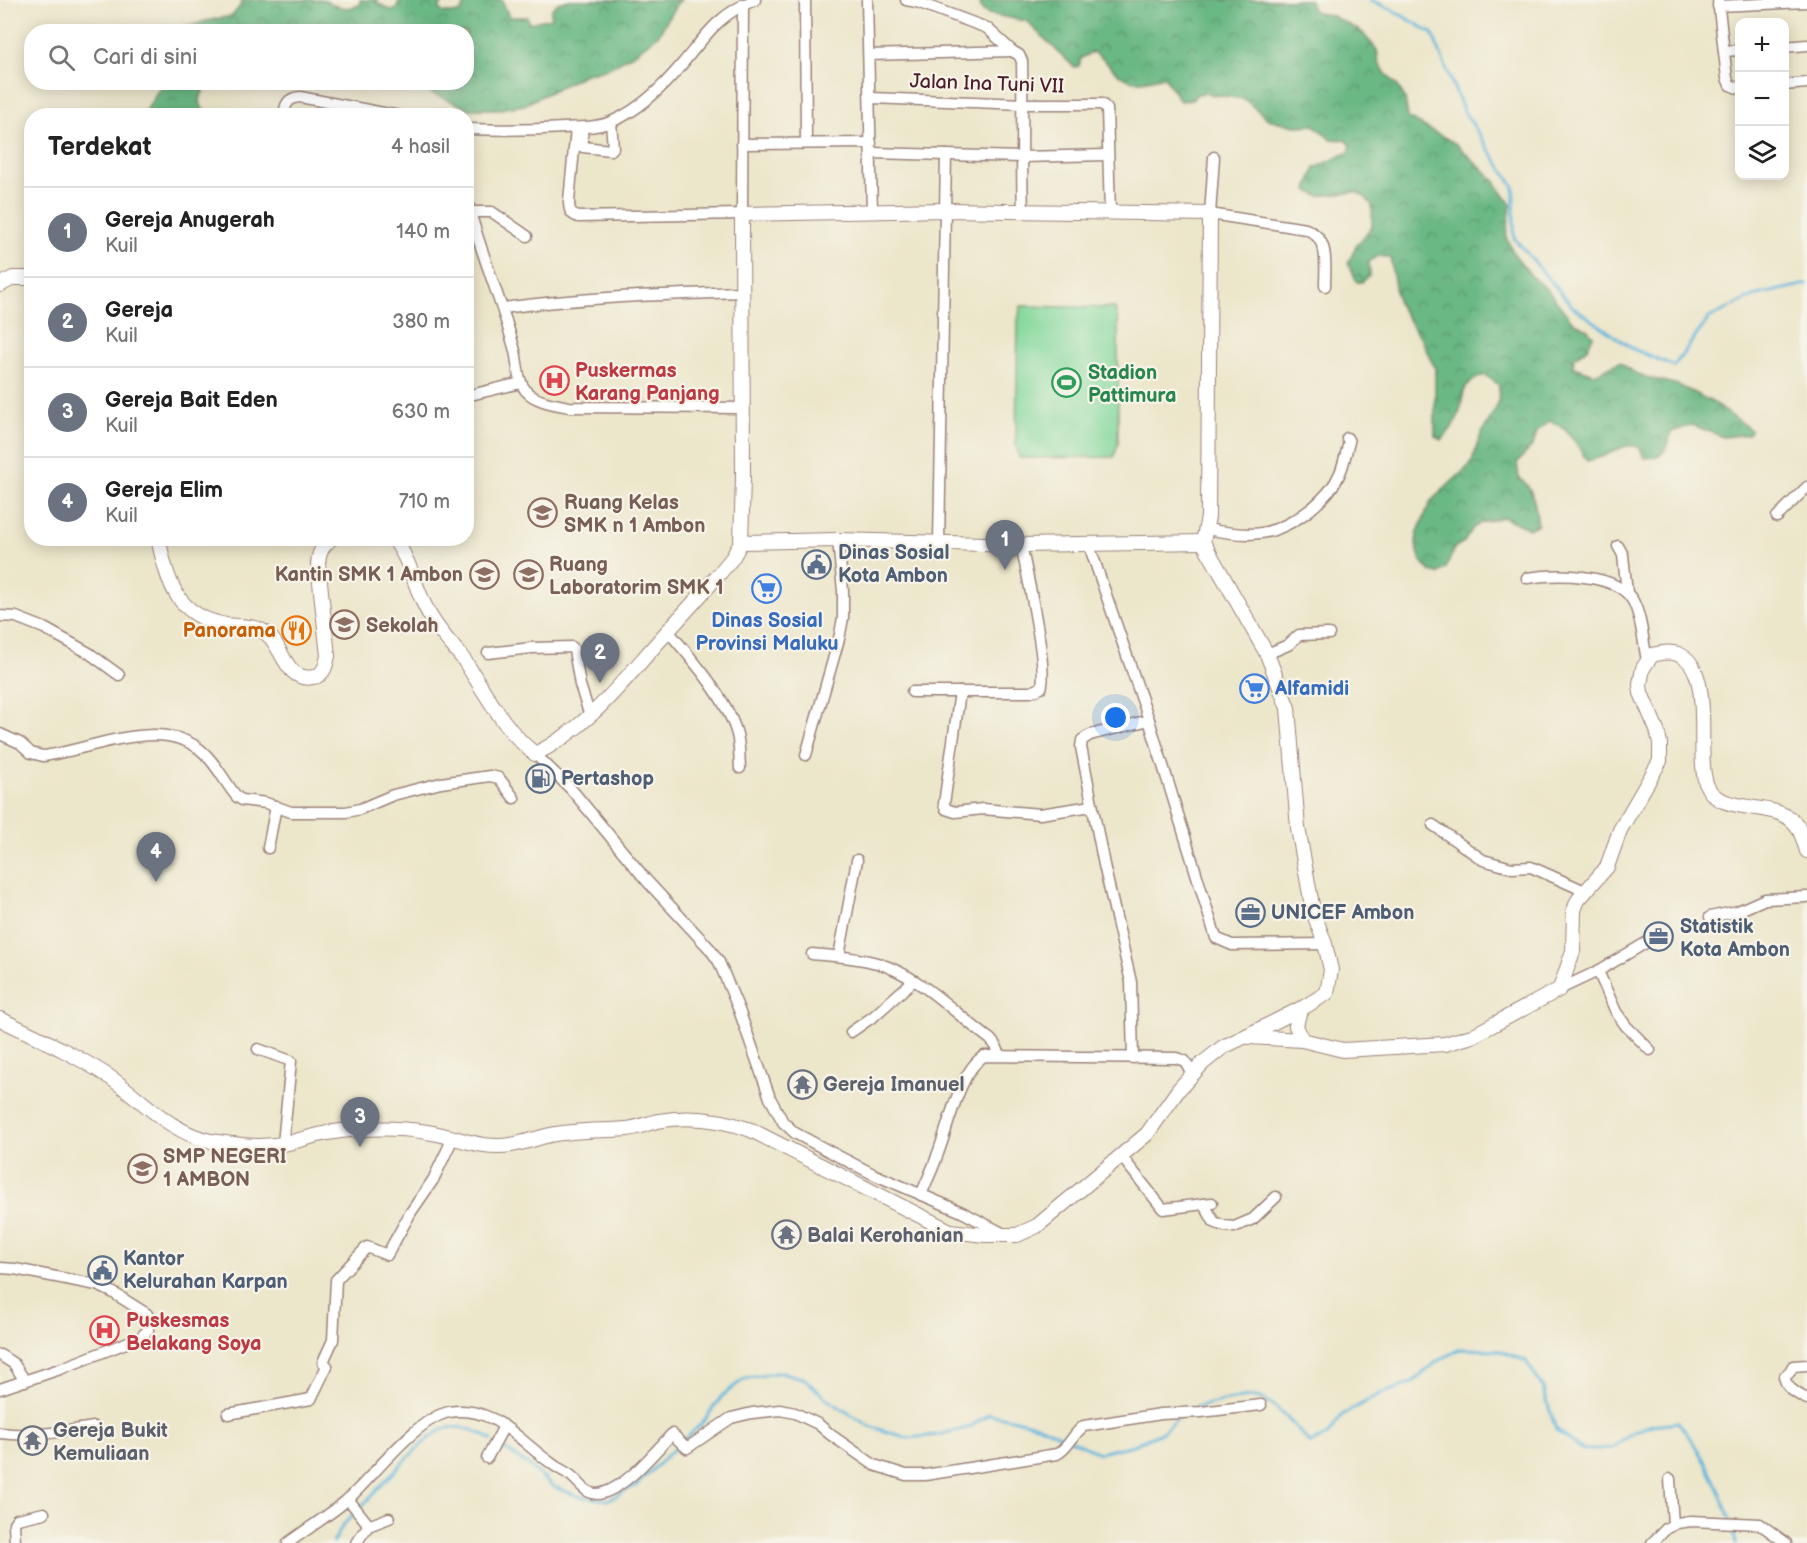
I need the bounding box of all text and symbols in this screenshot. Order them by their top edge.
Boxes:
map controls [1735,18,1789,180]
button: + [1735,18,1789,72]
search box [24,24,474,90]
icon: search [45,41,78,74]
text: Cari di sini [93,44,197,71]
street label: Jalan Ina Tuni VII [909,69,1065,99]
button: − [1735,72,1789,126]
button: layers [1735,126,1789,180]
text: Terdekat [48,132,151,163]
text: 4 hasil [391,135,450,159]
text: Gereja Anugerah [105,207,275,234]
text: 1 [63,220,72,244]
text: 140 m [396,220,450,244]
text: Kuil [105,234,138,258]
text: Gereja [105,297,173,324]
text: 2 [62,310,73,334]
text: 380 m [392,310,450,334]
text: Kuil [105,324,138,348]
place label: Puskermas Karang Panjang [575,359,720,406]
place label: Stadion Pattimura [1088,361,1177,408]
hospital icon: Puskermas Karang Panjang [538,365,570,397]
sports icon: Stadion Pattimura [1051,367,1083,399]
text: Gereja Bait Eden [105,387,278,414]
text: 3 [62,400,73,424]
text: 630 m [392,400,450,424]
text: Kuil [105,414,138,438]
text: Gereja Elim [105,477,223,504]
text: 4 [62,490,73,514]
text: 710 m [399,490,450,514]
place label: Ruang Kelas SMK n 1 Ambon [564,491,705,538]
school or university icon: Ruang Kelas SMK n 1 Ambon [527,497,559,529]
text: Kuil [105,504,138,528]
pin: 1 [986,520,1024,570]
place label: Dinas Sosial Kota Ambon [838,541,949,588]
public building icon: Dinas Sosial Kota Ambon [801,548,833,580]
place label: Ruang Laboratorim SMK 1 [549,553,724,600]
school or university icon: Kantin SMK 1 Ambon [468,558,500,590]
school or university icon: Ruang Laboratorim SMK 1 [512,559,544,591]
place label: Kantin SMK 1 Ambon [275,563,463,587]
supermarket icon: Dinas Sosial Provinsi Maluku [751,573,783,605]
school or university icon: Sekolah [329,609,361,641]
place label: Dinas Sosial Provinsi Maluku [695,609,839,656]
restaurant icon: Panorama [281,614,313,646]
place label: Sekolah [366,614,439,638]
place label: Panorama [183,619,276,643]
pin: 2 [580,634,620,683]
supermarket icon: Alfamidi [1238,672,1270,704]
place label: Alfamidi [1274,677,1349,701]
your location [1101,703,1130,732]
fuel station icon: Pertashop [524,762,556,794]
place label: Pertashop [561,767,654,791]
pin: 4 [136,832,176,882]
office icon: UNICEF Ambon [1234,896,1266,928]
place label: UNICEF Ambon [1271,901,1414,925]
place label: Statistik Kota Ambon [1680,915,1790,962]
office icon: Statistik Kota Ambon [1643,921,1675,953]
temple icon: Gereja Imanuel [786,1068,818,1100]
place label: Gereja Imanuel [823,1073,965,1097]
pin: 3 [340,1098,380,1147]
place label: SMP NEGERI 1 AMBON [163,1145,287,1192]
school or university icon: SMP NEGERI 1 AMBON [126,1152,158,1184]
temple icon: Balai Kerohanian [770,1219,802,1251]
place label: Balai Kerohanian [807,1224,964,1248]
place label: Kantor Kelurahan Karpan [123,1247,288,1294]
public building icon: Kantor Kelurahan Karpan [86,1254,118,1286]
place label: Puskesmas Belakang Soya [126,1309,261,1356]
hospital icon: Puskesmas Belakang Soya [89,1315,121,1347]
place label: Gereja Bukit Kemuliaan [53,1419,168,1466]
temple icon: Gereja Bukit Kemuliaan [16,1425,48,1457]

